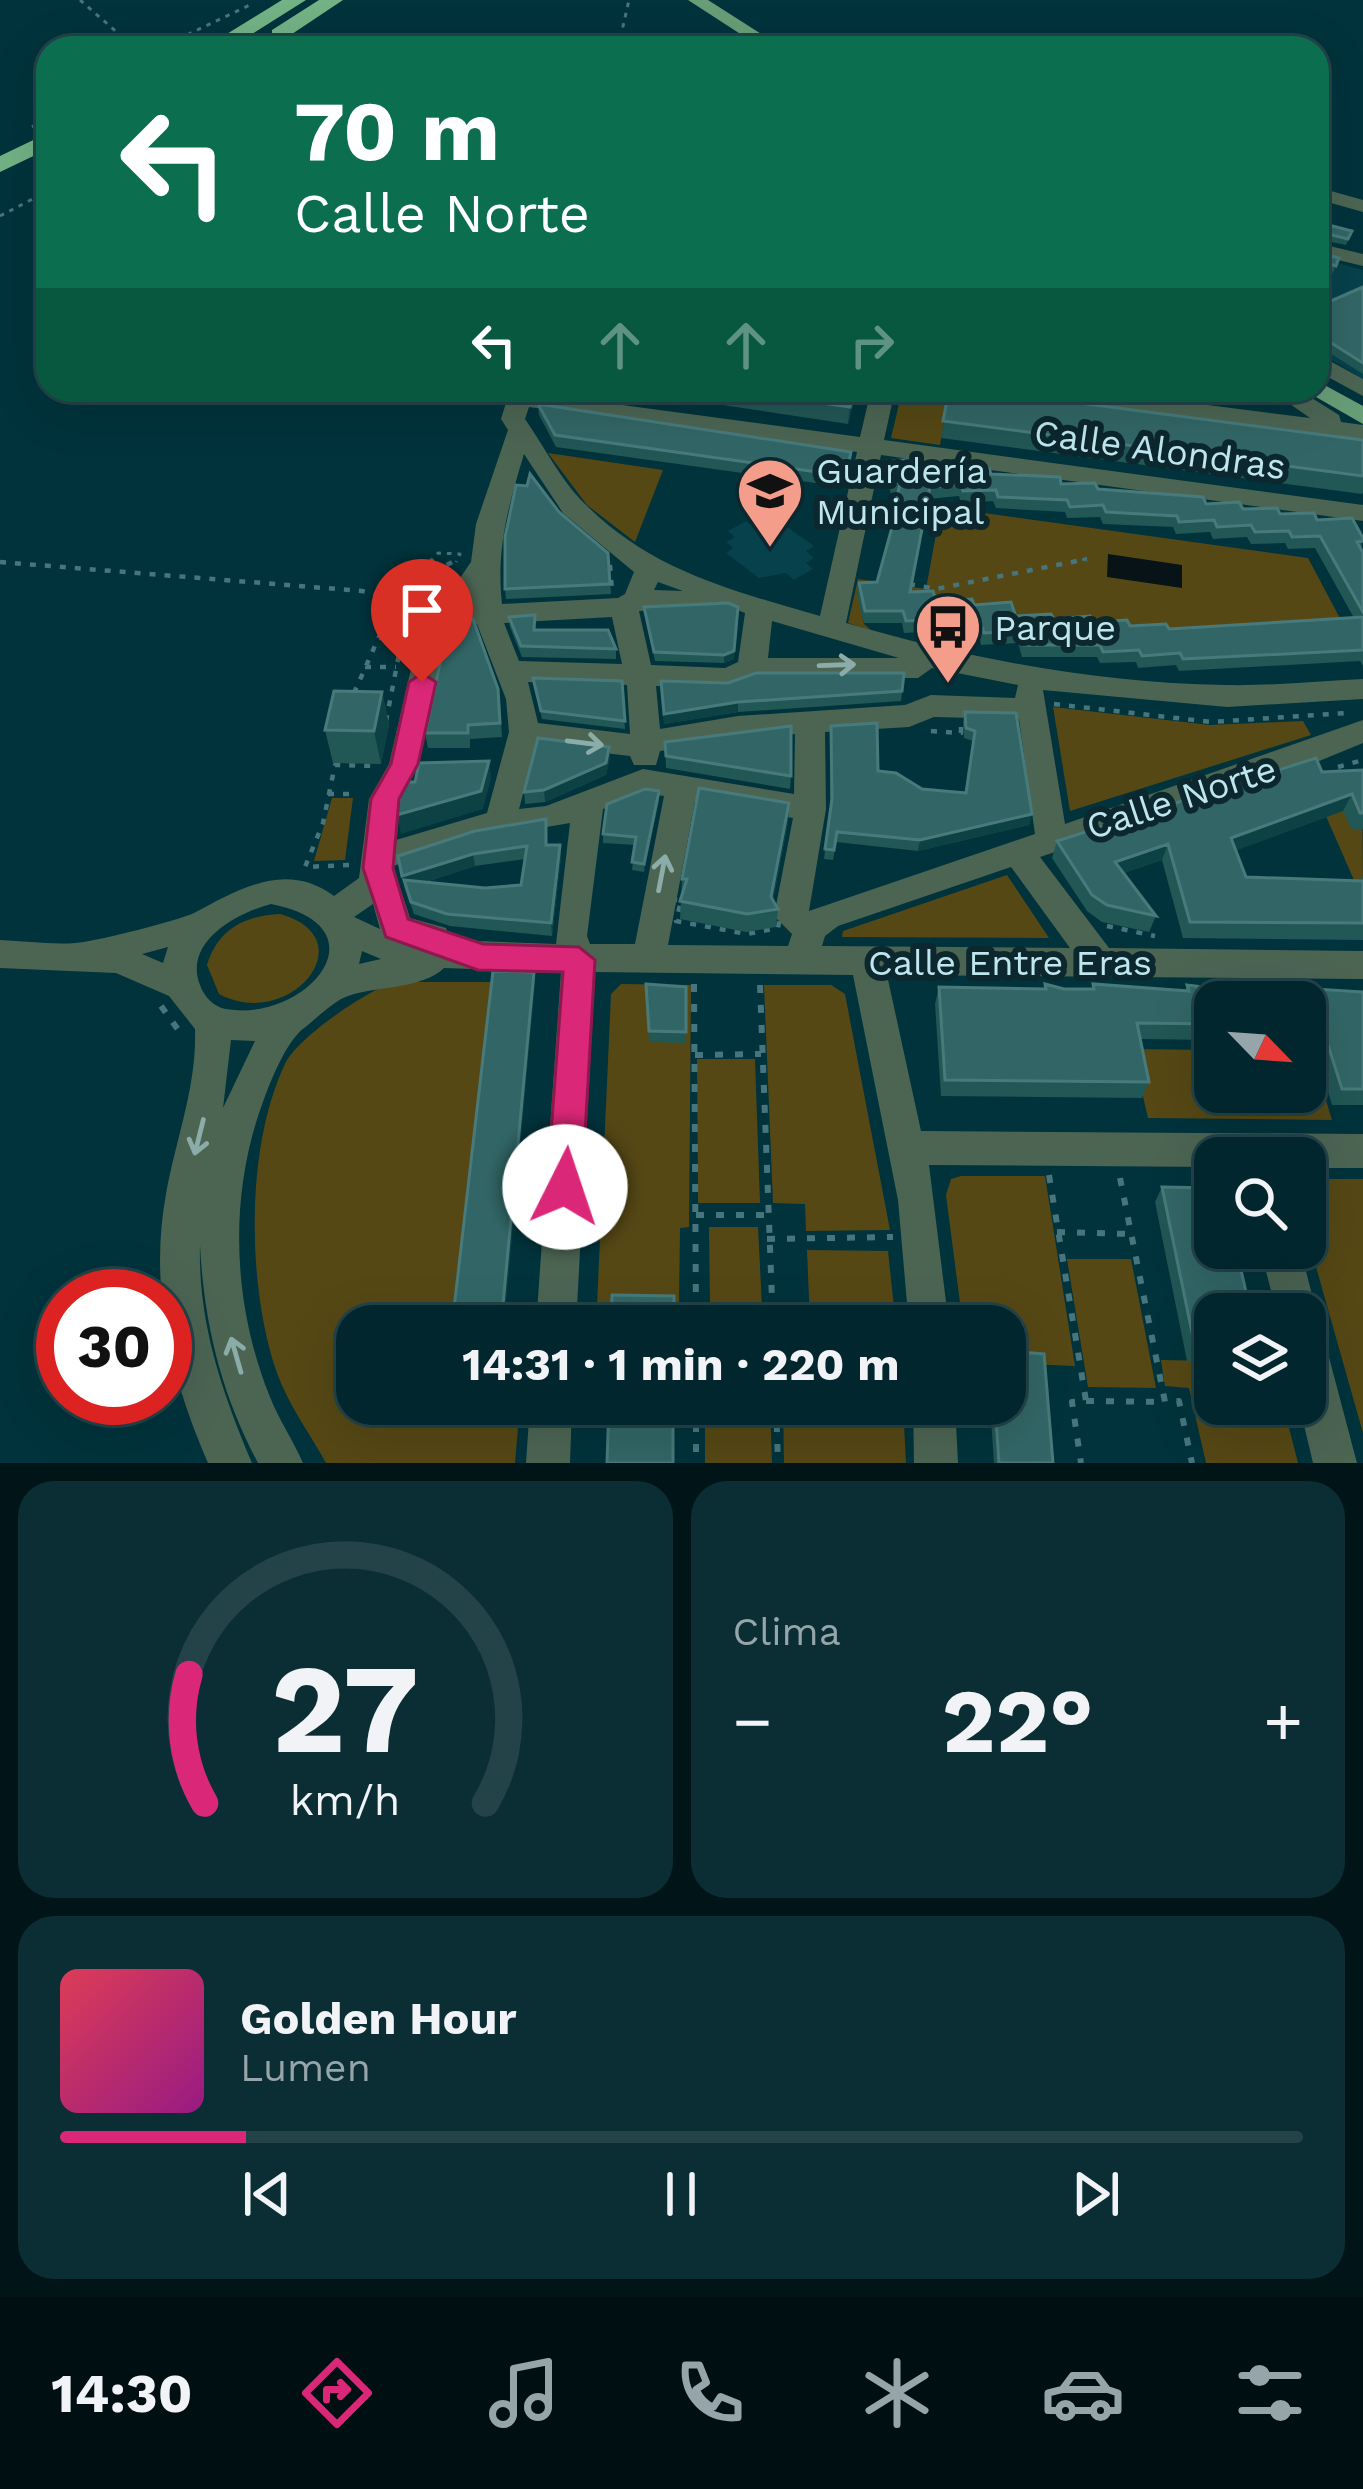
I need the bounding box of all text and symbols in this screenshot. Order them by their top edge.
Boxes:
text: 70 m [294,82,500,180]
icon: left [96,84,252,240]
text: Calle Norte [294,182,590,245]
icon: left [461,312,527,378]
icon: ahead [587,312,653,378]
icon: ahead [713,312,779,378]
icon: right [839,312,905,378]
street label: Calle Alondras [1031,412,1288,488]
place label: Guardería Municipal [816,450,987,533]
school or university icon: Guardería Municipal [735,456,805,550]
pin [371,559,473,682]
icon: arrive [389,577,455,643]
bus stop icon: Parque [913,592,983,686]
place label: Parque [994,607,1116,649]
one-way arrow [817,654,856,677]
one-way arrow [565,733,604,755]
street label: Calle Norte [1081,747,1282,848]
one-way arrow [652,855,675,893]
street label: Calle Entre Eras [868,942,1152,984]
north arrow [1194,981,1326,1113]
map controls [1194,981,1326,1425]
one-way arrow [187,1117,209,1155]
position arrow [502,1124,628,1250]
button: search [1194,1137,1326,1269]
speed limit sign: 30 [36,1269,192,1425]
button: layers [1194,1293,1326,1425]
one-way arrow [224,1337,246,1375]
text: 14:31 · 1 min · 220 m [462,1338,900,1391]
text: Clima [733,1609,841,1654]
text: 27 [271,1636,419,1782]
text: 22° [942,1668,1094,1774]
text: − [733,1683,772,1760]
text: + [1263,1683,1303,1760]
text: km/h [290,1774,400,1824]
text: Golden Hour [240,1992,517,2045]
text: Lumen [240,2045,371,2090]
icon: previous [234,2161,300,2227]
icon: pause [648,2161,714,2227]
icon: next [1063,2161,1129,2227]
icon: directions [295,2351,379,2435]
icon: music [482,2351,566,2435]
icon: phone [668,2351,752,2435]
icon: climate [855,2351,939,2435]
icon: car [1041,2351,1125,2435]
icon: filters [1228,2351,1312,2435]
text: 14:30 [51,2362,193,2425]

